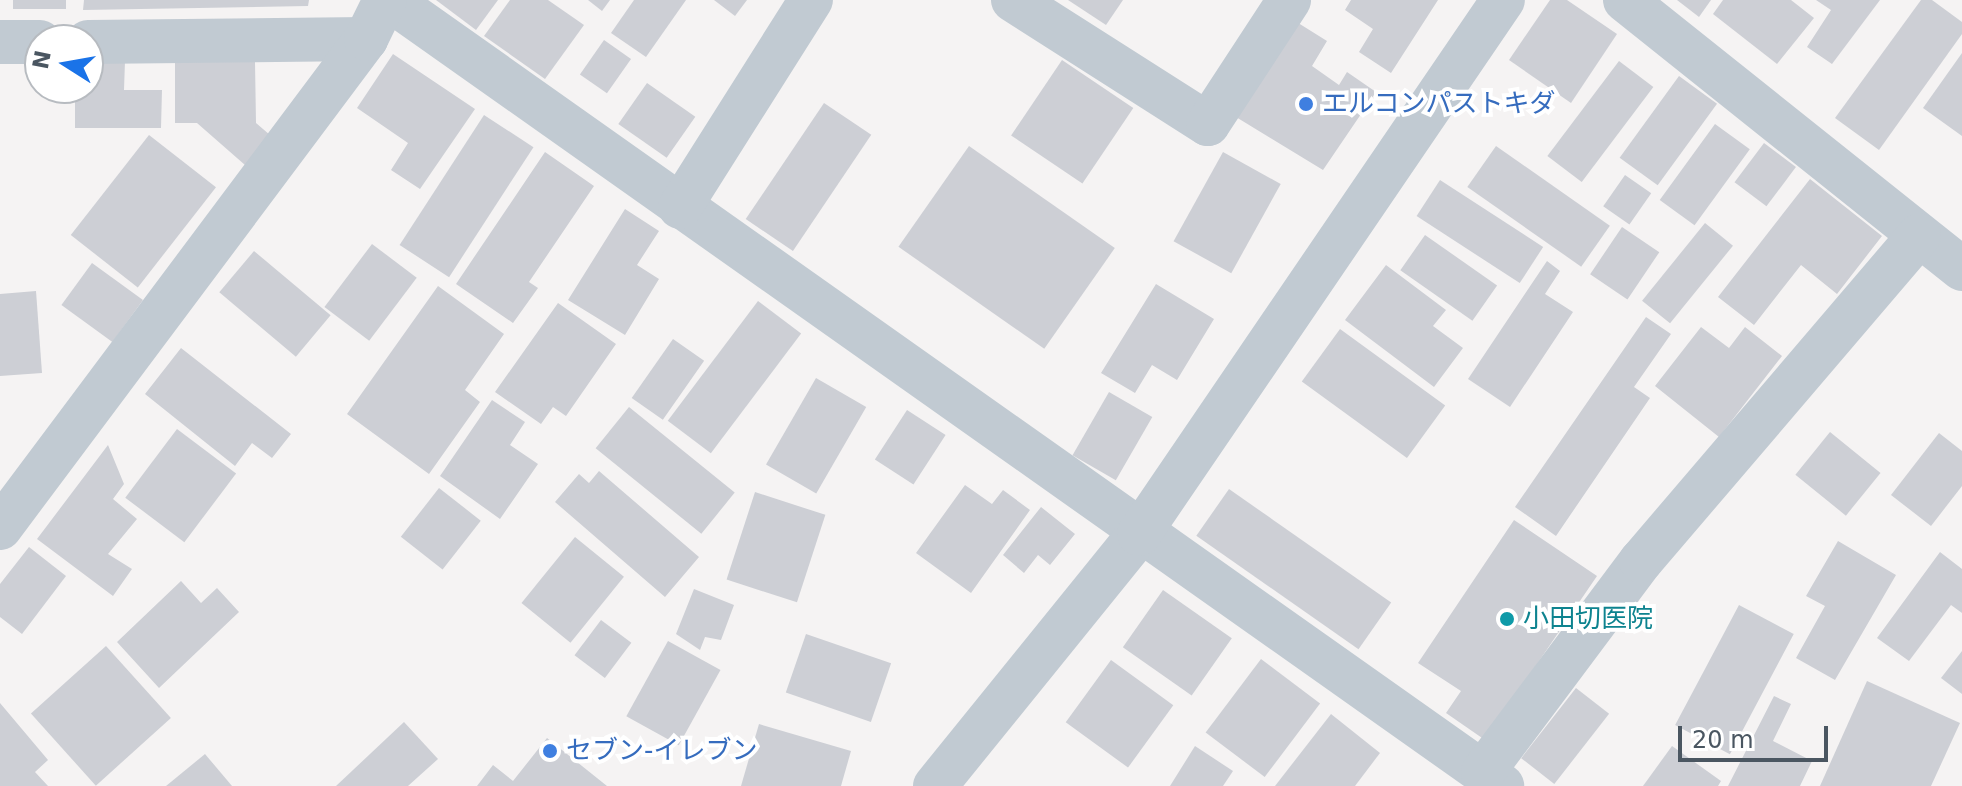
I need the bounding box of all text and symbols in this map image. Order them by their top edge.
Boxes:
north arrow [24,24,104,104]
text: N [28,48,56,71]
place label: エルコンパストキダ [1322,88,1556,120]
marker: エルコンパストキダ [1297,95,1315,113]
place label: 小田切医院 [1523,603,1653,635]
marker: 小田切医院 [1498,610,1516,628]
scale bar [1682,710,1832,760]
text: 20 m [1692,726,1754,754]
place label: セブン-イレブン [566,735,757,767]
marker: セブン-イレブン [541,742,559,760]

